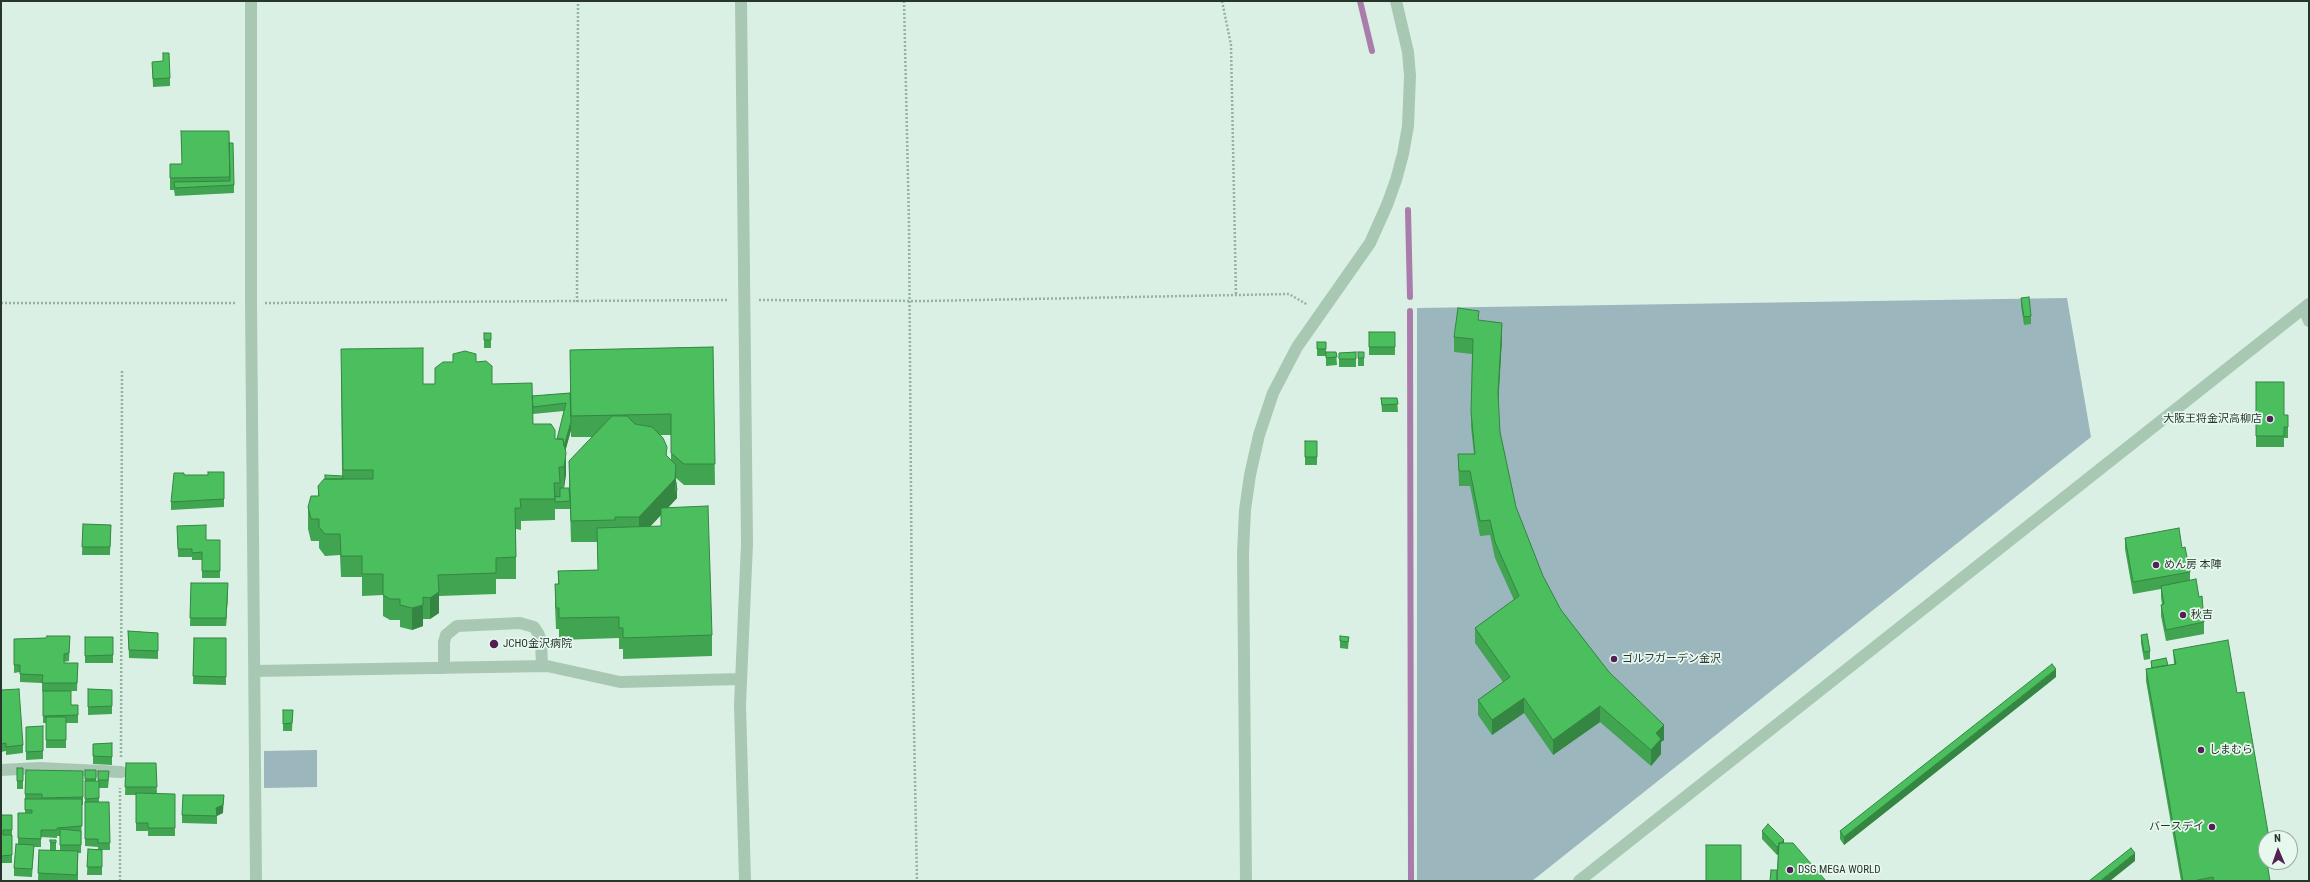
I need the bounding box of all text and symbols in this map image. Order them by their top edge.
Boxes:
place label: 大阪王将金沢高柳店 [2163,412,2262,426]
marker: 大阪王将金沢高柳店 [2265,414,2275,424]
place label: めん房 本陣 [2164,558,2222,572]
marker: めん房 本陣 [2151,560,2161,570]
place label: 秋吉 [2191,608,2213,622]
marker: 秋吉 [2178,610,2188,620]
place label: JCHO金沢病院 [503,637,572,651]
marker: JCHO金沢病院 [488,638,500,650]
place label: ゴルフガーデン金沢 [1622,652,1721,666]
marker: ゴルフガーデン金沢 [1609,654,1619,664]
place label: しまむら [2209,743,2253,757]
marker: しまむら [2196,745,2206,755]
place label: バースデイ [2149,820,2204,834]
marker: バースデイ [2207,822,2217,832]
north arrow [2258,830,2298,870]
text: N [2274,832,2281,845]
place label: DSG MEGA WORLD [1798,863,1880,877]
marker: DSG MEGA WORLD [1785,865,1795,875]

